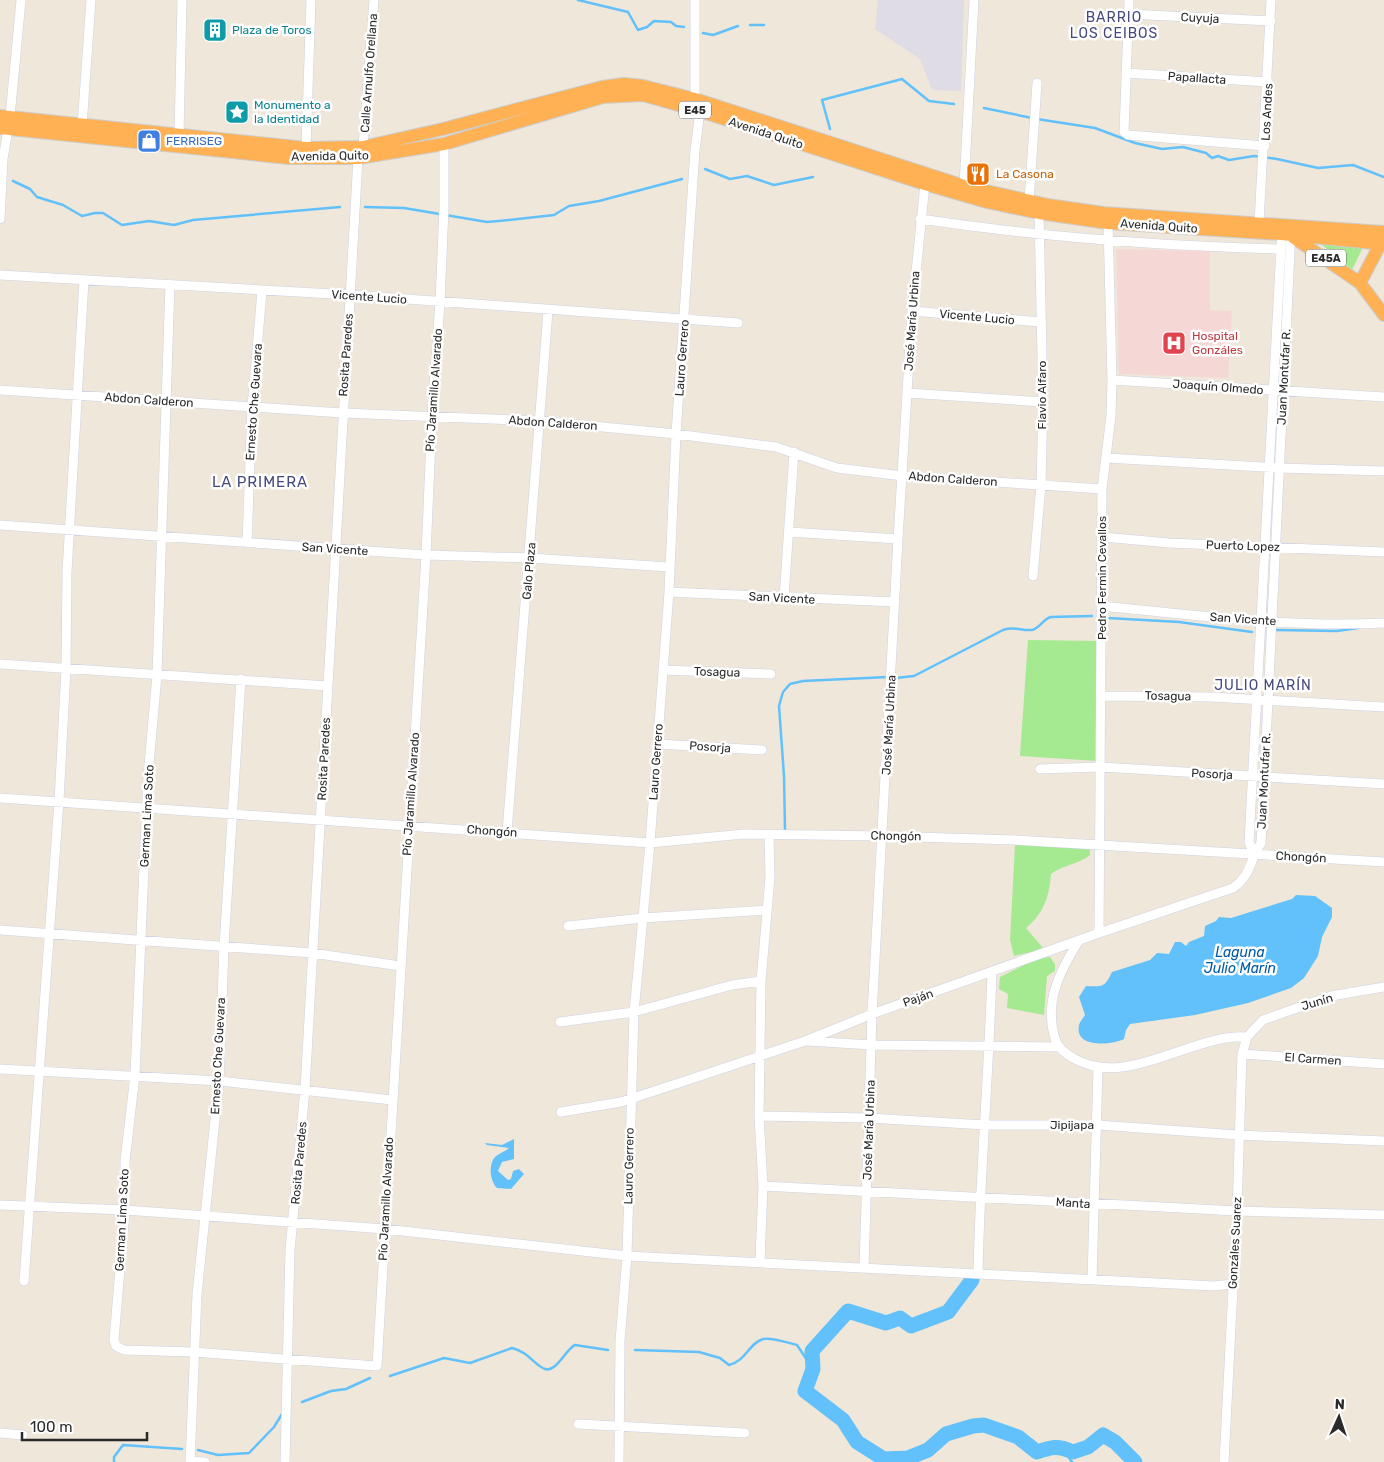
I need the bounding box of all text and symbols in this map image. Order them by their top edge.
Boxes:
district label: BARRIO LOS CEIBOS [1070,9,1158,42]
street label: Cuyuja [1180,10,1220,26]
street label: Calle Arnulfo Orellana [358,13,380,133]
building icon: Plaza de Toros [202,17,228,43]
place label: Plaza de Toros [232,23,312,37]
street label: Papallacta [1167,69,1227,87]
street label: Los Andes [1259,83,1275,141]
place label: Monumento a la Identidad [254,98,331,126]
place icon: Monumento a la Identidad [224,99,250,125]
road number: E45 [679,102,711,118]
street label: Avenida Quito [727,114,805,152]
shop icon: FERRISEG [136,128,162,154]
place label: FERRISEG [166,134,222,148]
street label: Avenida Quito [291,148,369,164]
restaurant icon: La Casona [965,161,991,187]
place label: La Casona [996,167,1054,181]
street label: Avenida Quito [1120,216,1198,236]
road number: E45A [1306,250,1346,266]
street label: José María Urbina [902,270,922,372]
street label: Vicente Lucio [331,287,407,307]
street label: Vicente Lucio [939,307,1015,327]
street label: Rosita Paredes [336,313,356,397]
street label: Lauro Gerrero [672,319,692,397]
street label: Pío Jaramillo Alvarado [423,328,445,452]
street label: Juan Montufar R. [1274,328,1294,426]
place label: Hospital Gonzáles [1192,329,1243,357]
hospital icon: Hospital Gonzáles [1161,330,1187,356]
street label: Ernesto Che Guevara [243,343,265,461]
street label: Flavio Alfaro [1035,360,1049,429]
street label: Joaquín Olmedo [1172,377,1264,397]
street label: Abdon Calderon [104,390,194,410]
street label: Abdon Calderon [508,413,598,433]
street label: Abdon Calderon [908,469,998,489]
district label: LA PRIMERA [212,473,308,491]
street label: Pedro Fermin Cevallos [1095,516,1109,640]
street label: Puerto Lopez [1206,538,1280,554]
street label: San Vicente [301,540,369,558]
street label: Galo Plaza [520,542,538,600]
street label: San Vicente [748,589,816,607]
street label: San Vicente [1209,610,1277,628]
street label: Tosagua [694,664,740,680]
street label: José María Urbina [879,675,899,775]
district label: JULIO MARÍN [1214,676,1312,694]
street label: Tosagua [1145,689,1191,703]
street label: Rosita Paredes [315,717,333,801]
street label: Lauro Gerrero [646,723,666,801]
street label: Pío Jaramillo Alvarado [400,732,422,856]
street label: Juan Montufar R. [1254,732,1274,830]
street label: Posorja [689,739,731,755]
street label: German Lima Soto [137,764,157,868]
street label: Posorja [1191,766,1233,782]
street label: Chongón [466,822,518,840]
street label: Chongón [870,829,922,843]
street label: Chongón [1275,849,1327,865]
water label: Laguna Julio Marín [1204,944,1276,977]
street label: Paján [901,986,935,1010]
street label: Junín [1300,991,1334,1013]
street label: Ernesto Che Guevara [208,997,228,1115]
street label: El Carmen [1284,1050,1342,1068]
street label: José María Urbina [860,1080,878,1180]
street label: Jipijapa [1050,1118,1094,1132]
street label: Rosita Paredes [288,1121,310,1205]
street label: Lauro Gerrero [621,1127,637,1205]
street label: Pío Jaramillo Alvarado [376,1137,396,1261]
street label: German Lima Soto [112,1168,132,1272]
street label: Manta [1055,1195,1091,1211]
street label: Gonzáles Suarez [1226,1197,1244,1289]
north arrow [1314,1392,1364,1442]
text: N [1334,1396,1345,1413]
scale bar [22,1410,148,1442]
text: 100 m [30,1418,72,1436]

